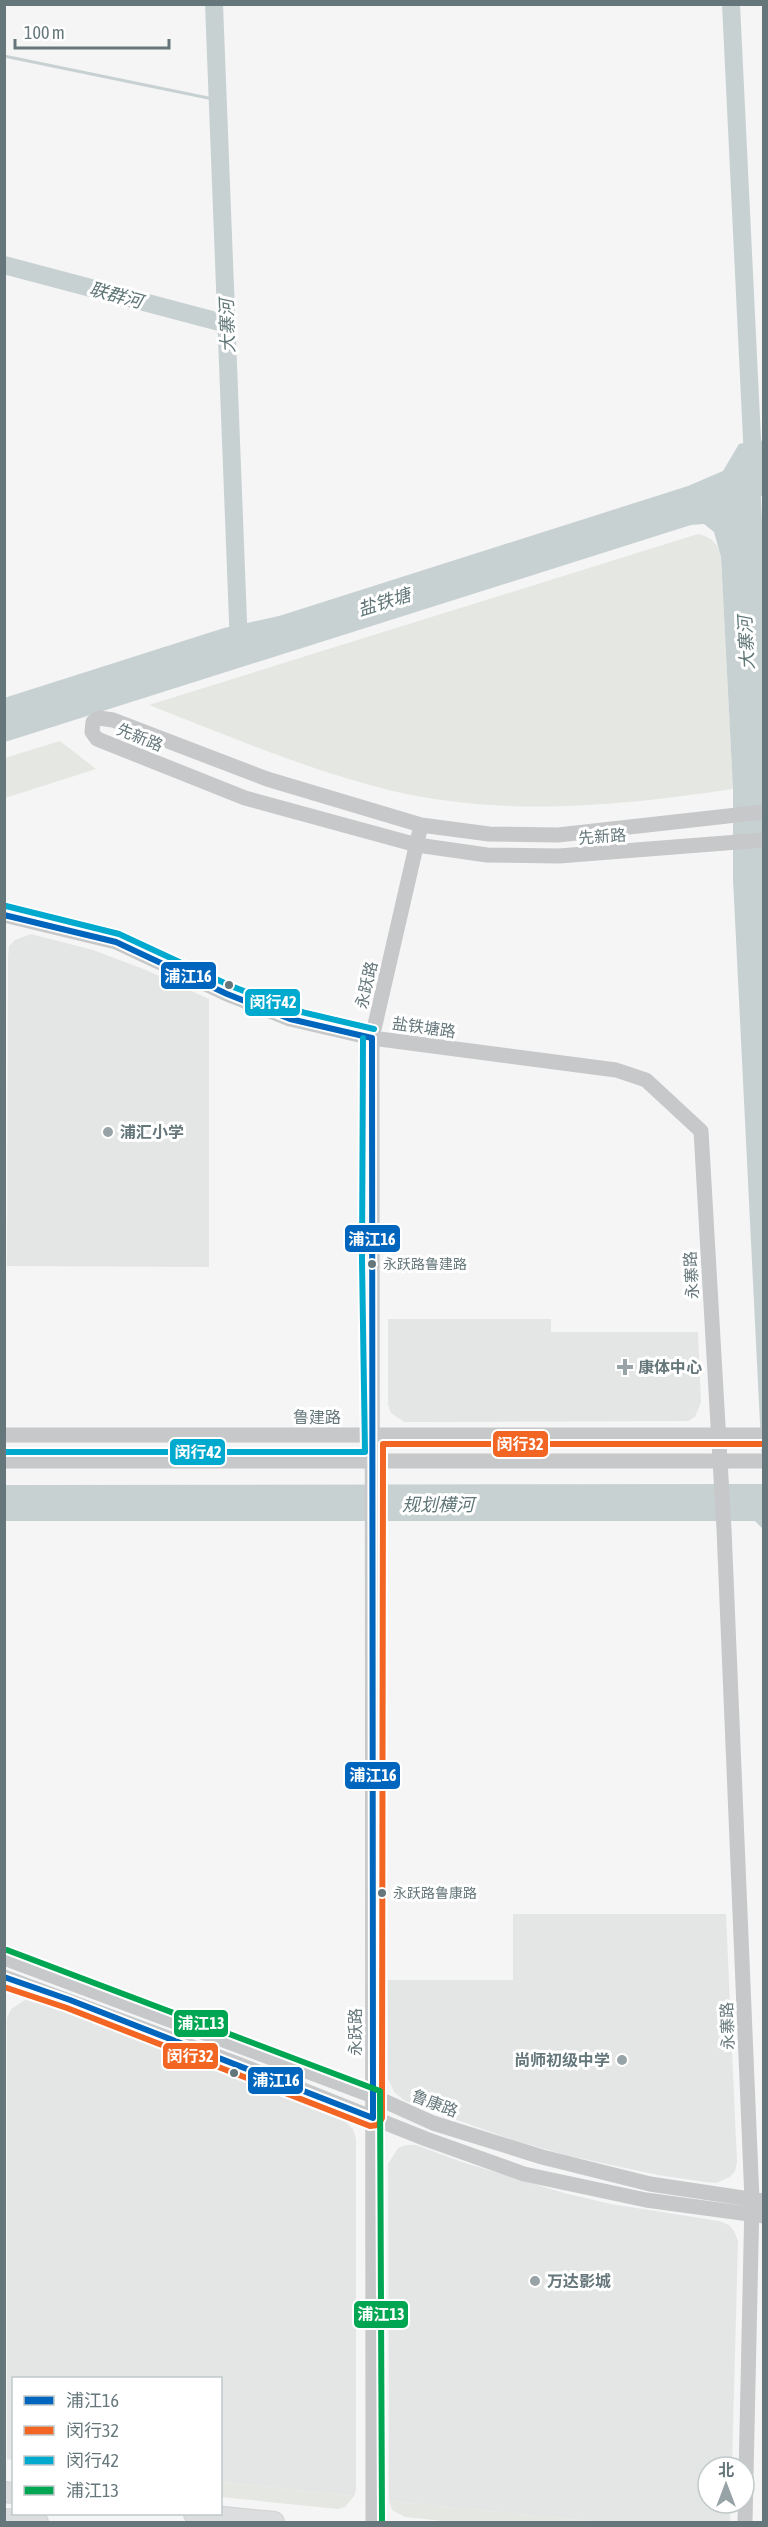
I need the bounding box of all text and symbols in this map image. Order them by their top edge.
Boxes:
scale bar [15,12,170,50]
text: 100 m [24,22,65,43]
water label: 联群河 [87,278,148,313]
water label: 大寨河 [215,296,238,353]
water label: 盐铁塘 [355,583,416,620]
water label: 大寨河 [734,612,758,671]
street label: 先新路 [114,720,166,754]
street label: 先新路 [577,825,627,847]
street label: 永跃路 [352,960,380,1010]
line badge: 浦江16 [160,961,217,990]
text: 浦江16 [164,967,212,985]
unlabelled marker [223,979,235,991]
line badge: 闵行42 [244,988,301,1017]
text: 闵行42 [249,993,297,1011]
street label: 盐铁塘路 [391,1014,457,1040]
place label: 浦汇小学 [120,1123,184,1141]
marker: 浦汇小学 [101,1125,115,1139]
line badge: 浦江16 [344,1224,401,1253]
text: 浦江16 [348,1230,396,1248]
street label: 永寨路 [681,1251,701,1299]
place label: 永跃路鲁建路 [383,1256,467,1272]
marker: 永跃路鲁建路 [366,1258,378,1270]
marker: 康体中心 [616,1358,634,1376]
place label: 康体中心 [638,1358,702,1376]
street label: 鲁建路 [293,1408,341,1426]
line badge: 闵行32 [492,1430,549,1458]
text: 闵行32 [496,1435,544,1453]
line badge: 闵行42 [169,1438,226,1466]
text: 闵行42 [174,1443,222,1461]
water label: 规划横河 [402,1494,477,1515]
line badge: 浦江16 [344,1761,401,1790]
text: 浦江16 [349,1766,397,1784]
place label: 永跃路鲁康路 [393,1885,477,1901]
marker: 永跃路鲁康路 [376,1887,388,1899]
street label: 永寨路 [717,2002,737,2050]
street label: 永跃路 [346,2008,364,2056]
line badge: 浦江13 [173,2009,229,2038]
text: 浦江13 [177,2014,225,2032]
line badge: 闵行32 [162,2042,219,2070]
text: 闵行32 [166,2047,214,2065]
place label: 尚师初级中学 [514,2051,610,2069]
marker: 尚师初级中学 [615,2053,629,2067]
line badge: 浦江16 [247,2066,304,2095]
unlabelled marker [228,2067,240,2079]
text: 浦江16 [252,2071,300,2089]
street label: 鲁康路 [409,2086,461,2120]
place label: 万达影城 [547,2272,611,2290]
marker: 万达影城 [528,2274,542,2288]
line badge: 浦江13 [353,2300,409,2329]
text: 浦江13 [357,2305,405,2323]
legend [12,2377,222,2515]
text: 浦江16 [66,2390,119,2411]
text: 闵行32 [66,2420,119,2441]
text: 闵行42 [66,2450,119,2471]
north arrow [696,2455,756,2515]
text: 北 [718,2461,734,2479]
text: 浦江13 [66,2480,119,2501]

